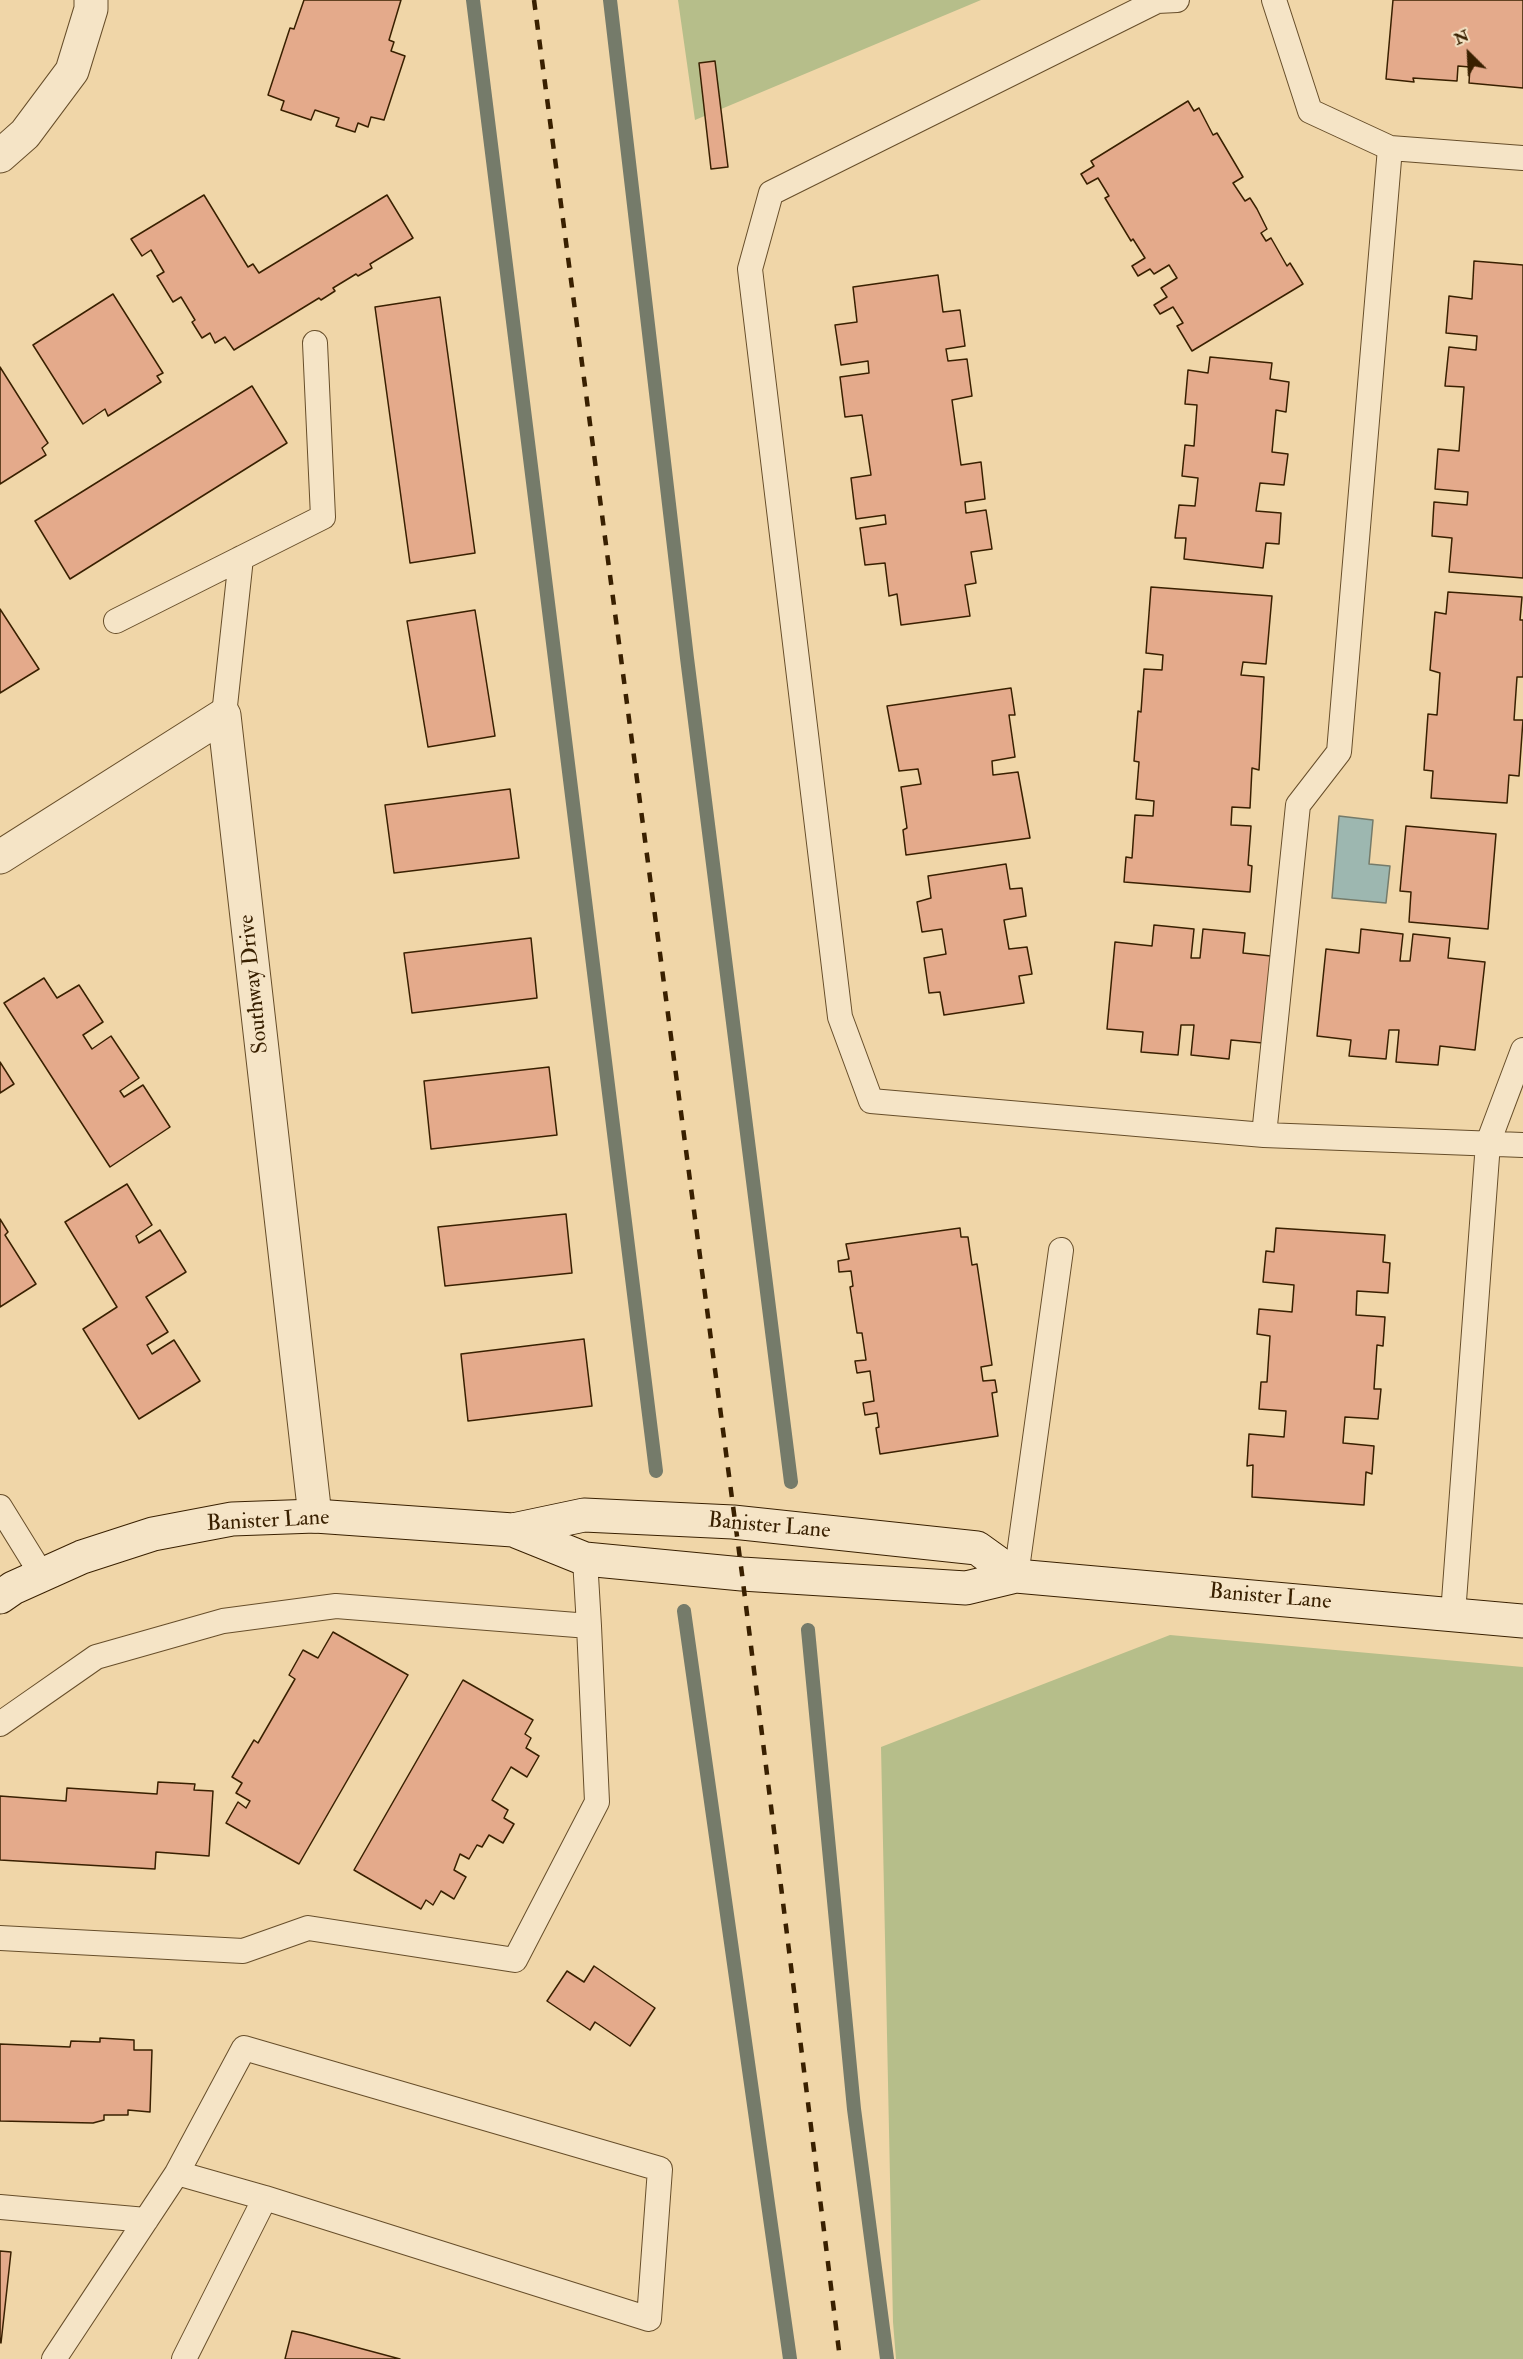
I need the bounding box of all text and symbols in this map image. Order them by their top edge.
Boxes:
north arrow [1439,24,1499,84]
text: N [1451,26,1472,50]
street label: Southway Drive [235,913,275,1055]
street label: Banister Lane [206,1506,330,1538]
street label: Banister Lane [707,1508,831,1546]
street label: Banister Lane [1208,1579,1332,1617]

